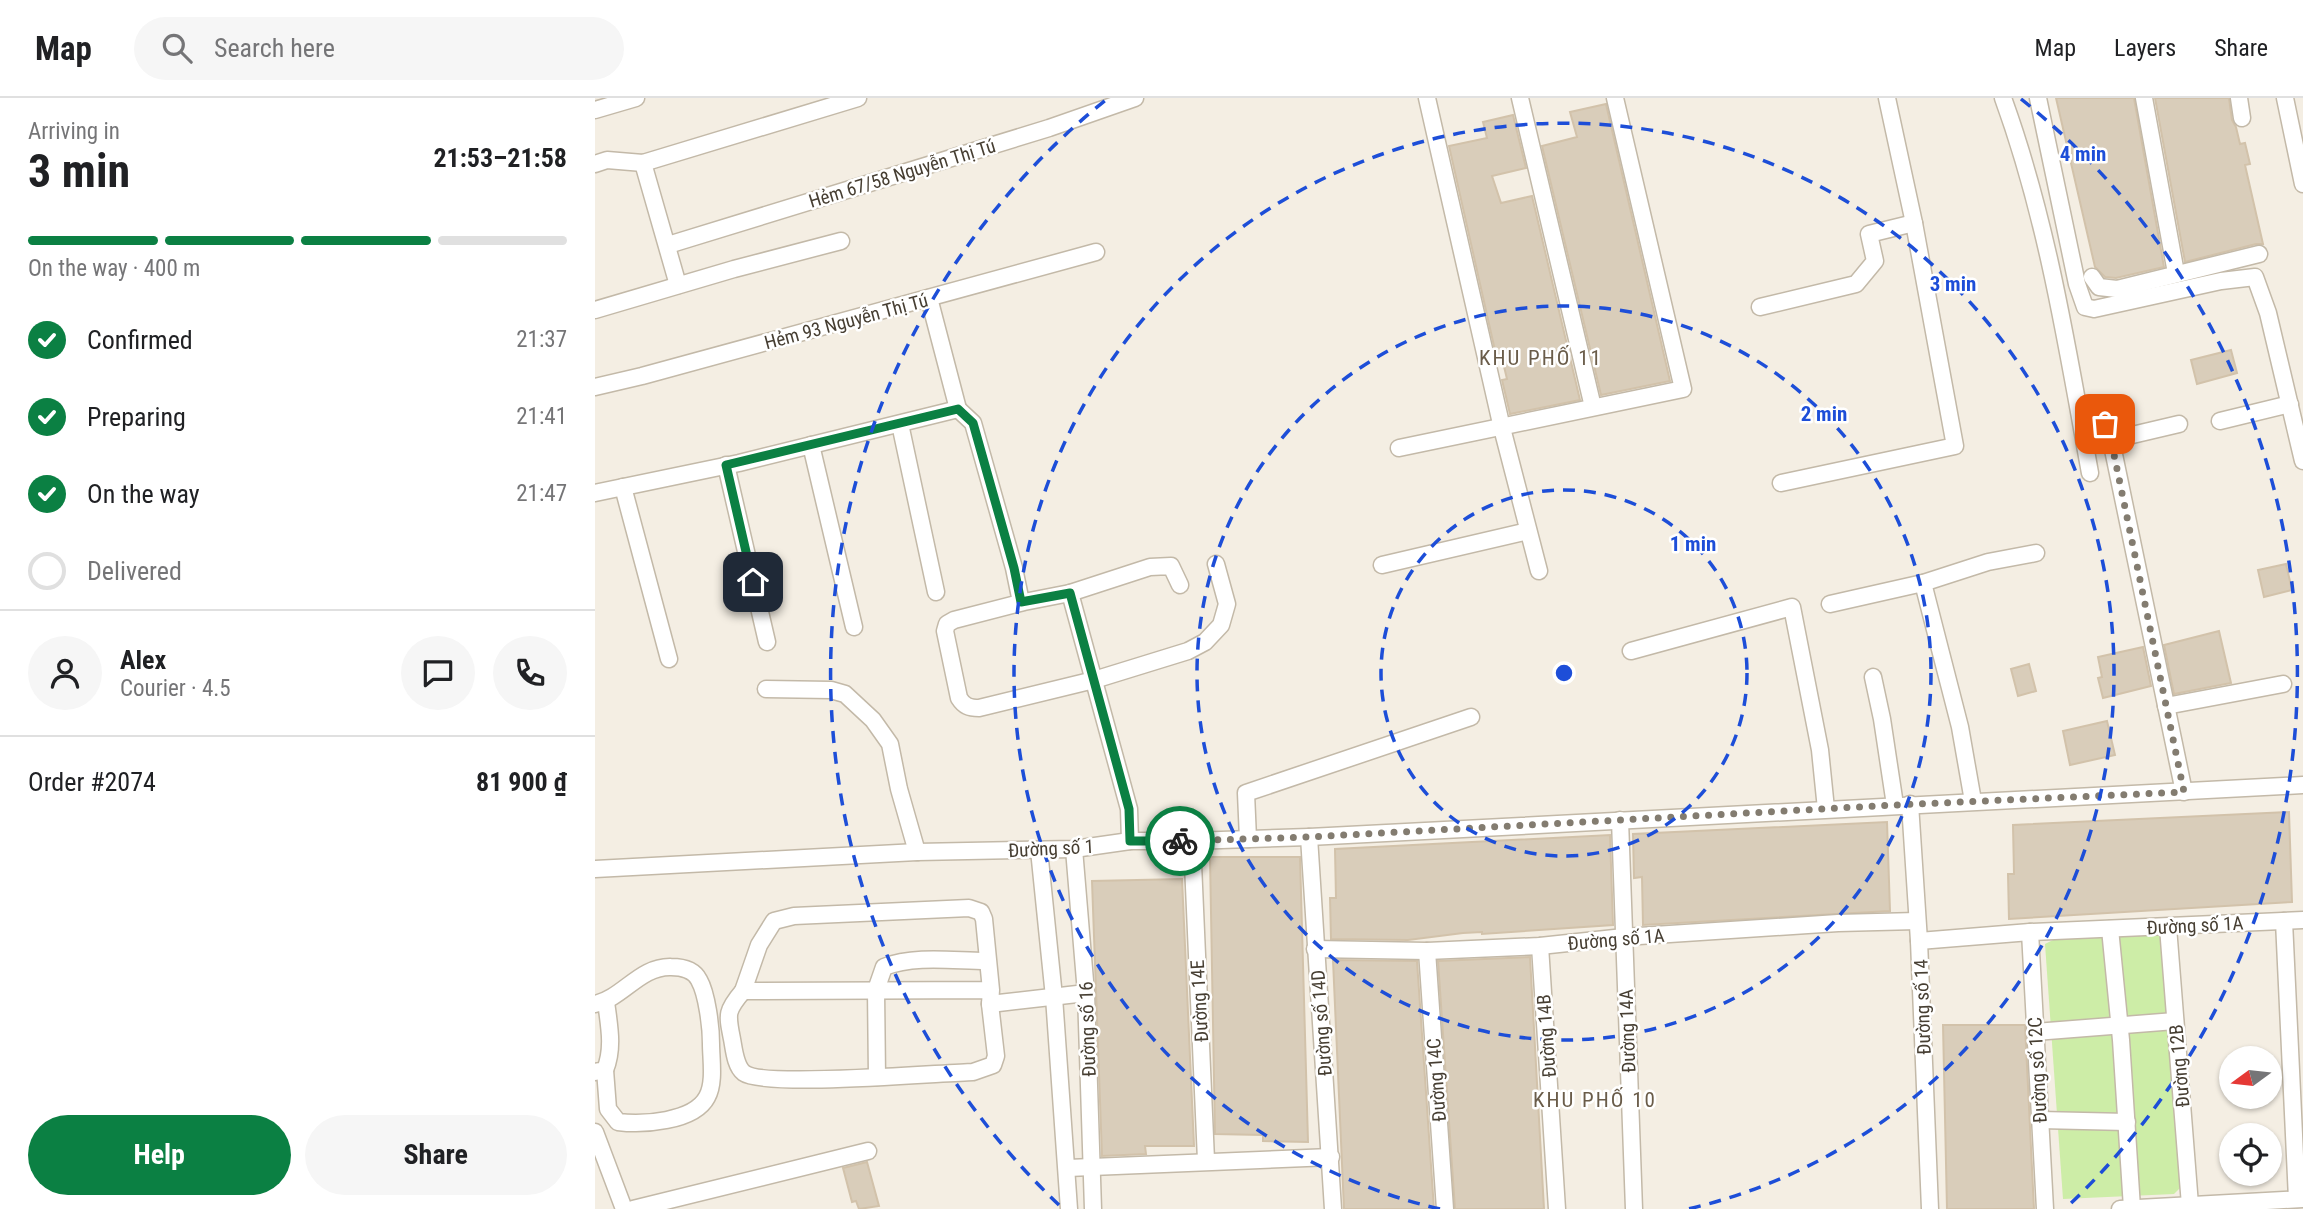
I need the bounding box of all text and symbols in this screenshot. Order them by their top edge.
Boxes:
search box [134,17,624,80]
text: Map [35,29,92,68]
icon: search [158,29,196,67]
text: Search here [214,33,335,63]
text: Map [2035,34,2076,62]
text: Layers [2114,34,2176,62]
text: Share [2214,34,2268,62]
text: Arriving in [28,118,120,145]
street label: Hẻm 67/58 Nguyễn Thị Tú [806,134,998,213]
text: 4 min [2060,142,2106,166]
text: 21:53–21:58 [433,143,567,173]
text: 3 min [28,144,130,198]
text: On the way · 400 m [28,255,200,282]
text: 3 min [1930,272,1976,296]
street label: Hẻm 93 Nguyễn Thị Tú [762,289,930,354]
icon: check [28,321,66,359]
text: Confirmed [87,325,193,355]
text: 21:37 [516,326,567,353]
district label: KHU PHỐ 11 [1479,345,1603,370]
pin [2075,394,2135,454]
icon: check [28,398,66,436]
text: Preparing [87,402,186,432]
text: 2 min [1801,402,1847,426]
text: 21:41 [516,403,567,430]
icon: bag [2086,405,2124,443]
icon: check [28,475,66,513]
text: On the way [87,479,200,509]
text: 21:47 [516,480,567,507]
text: 1 min [1670,532,1716,556]
pin [723,552,783,612]
text: Delivered [87,556,182,586]
icon: home [734,563,772,601]
button: person [28,636,102,710]
button: chat [401,636,475,710]
button: phone [493,636,567,710]
text: Alex [120,645,166,675]
centre of rings [1552,661,1576,685]
text: Courier · 4.5 [120,675,231,702]
text: Order #2074 [28,767,156,797]
text: 81 900 ₫ [476,767,567,797]
courier [1145,806,1215,876]
icon: bike [1161,822,1199,860]
street label: Đường số 1 [1007,835,1095,862]
street label: Đường số 1A [2146,911,2244,940]
street label: Đường số 1A [1567,924,1665,955]
street label: Đường 14E [1186,959,1213,1043]
street label: Đường số 14 [1909,959,1936,1055]
street label: Đường số 14D [1306,969,1337,1077]
street label: Đường số 16 [1074,981,1101,1077]
street label: Đường 14A [1615,989,1640,1073]
street label: Đường 14B [1532,994,1561,1078]
street label: Đường số 12C [2023,1016,2052,1124]
street label: Đường 12B [2164,1024,2195,1108]
street label: Đường 14C [1422,1037,1451,1122]
north arrow [2219,1046,2282,1110]
map controls [2219,1046,2282,1186]
district label: KHU PHỐ 10 [1533,1087,1657,1112]
button: Help [28,1115,291,1195]
button: Share [305,1115,567,1195]
button: locate [2219,1123,2282,1186]

